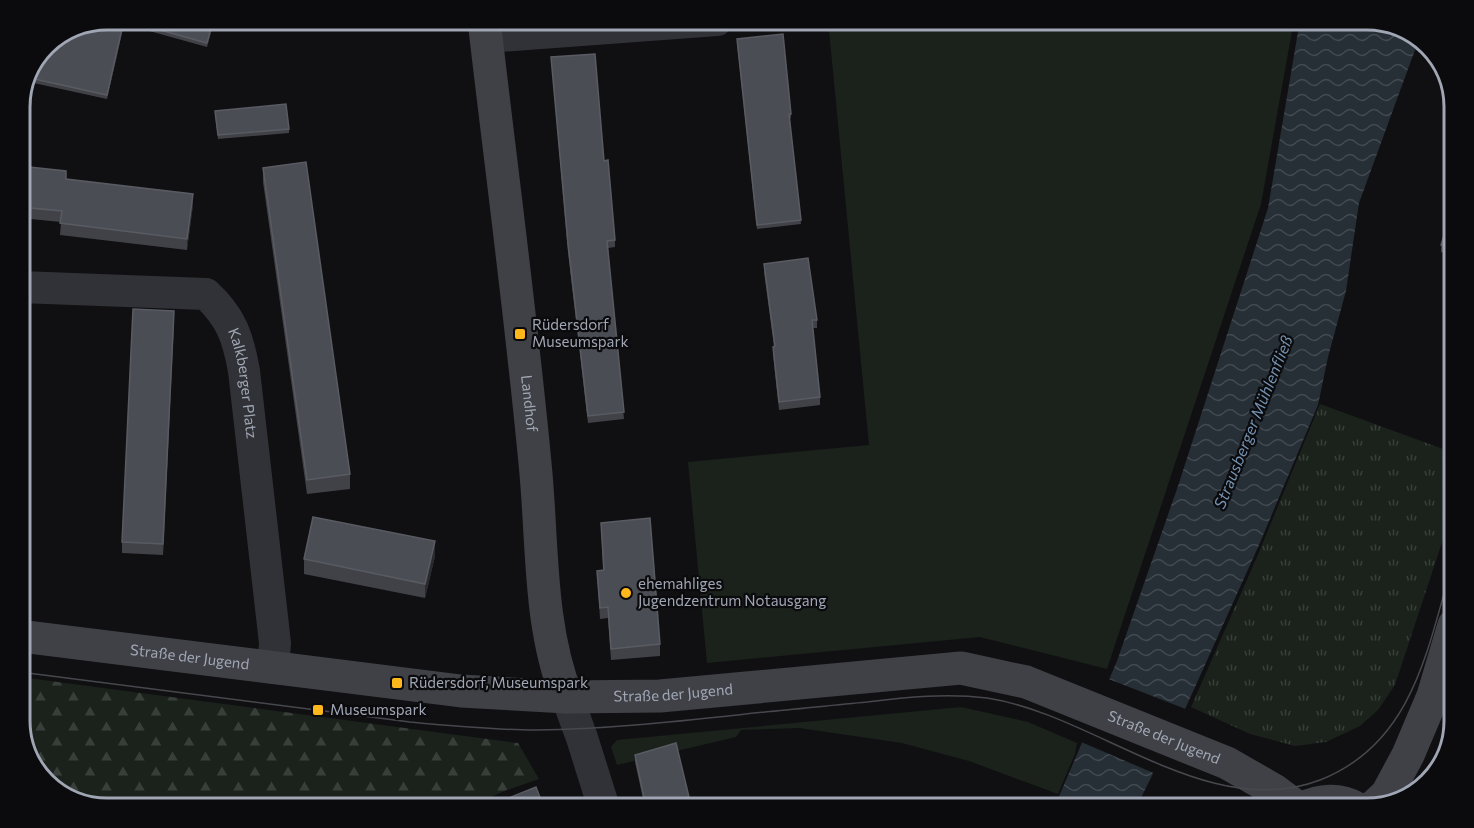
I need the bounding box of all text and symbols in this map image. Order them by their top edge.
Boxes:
place label: Rüdersdorf Museumspark [532,315,629,350]
street label: Kalkberger Platz [225,325,262,440]
marker: Rüdersdorf Museumspark [513,327,527,341]
water label: Strausberger Mühlenfließ [1209,332,1296,511]
street label: Landhof [518,374,542,433]
place label: ehemahliges Jugendzentrum Notausgang [638,574,826,609]
marker: ehemahliges Jugendzentrum Notausgang [619,586,633,600]
street label: Straße der Jugend [129,640,250,673]
place label: Rüdersdorf, Museumspark [409,673,588,691]
marker: Rüdersdorf, Museumspark [390,676,404,690]
street label: Straße der Jugend [613,679,734,704]
place label: Museumspark [330,700,427,718]
marker: Museumspark [311,703,325,717]
street label: Straße der Jugend [1105,706,1223,767]

